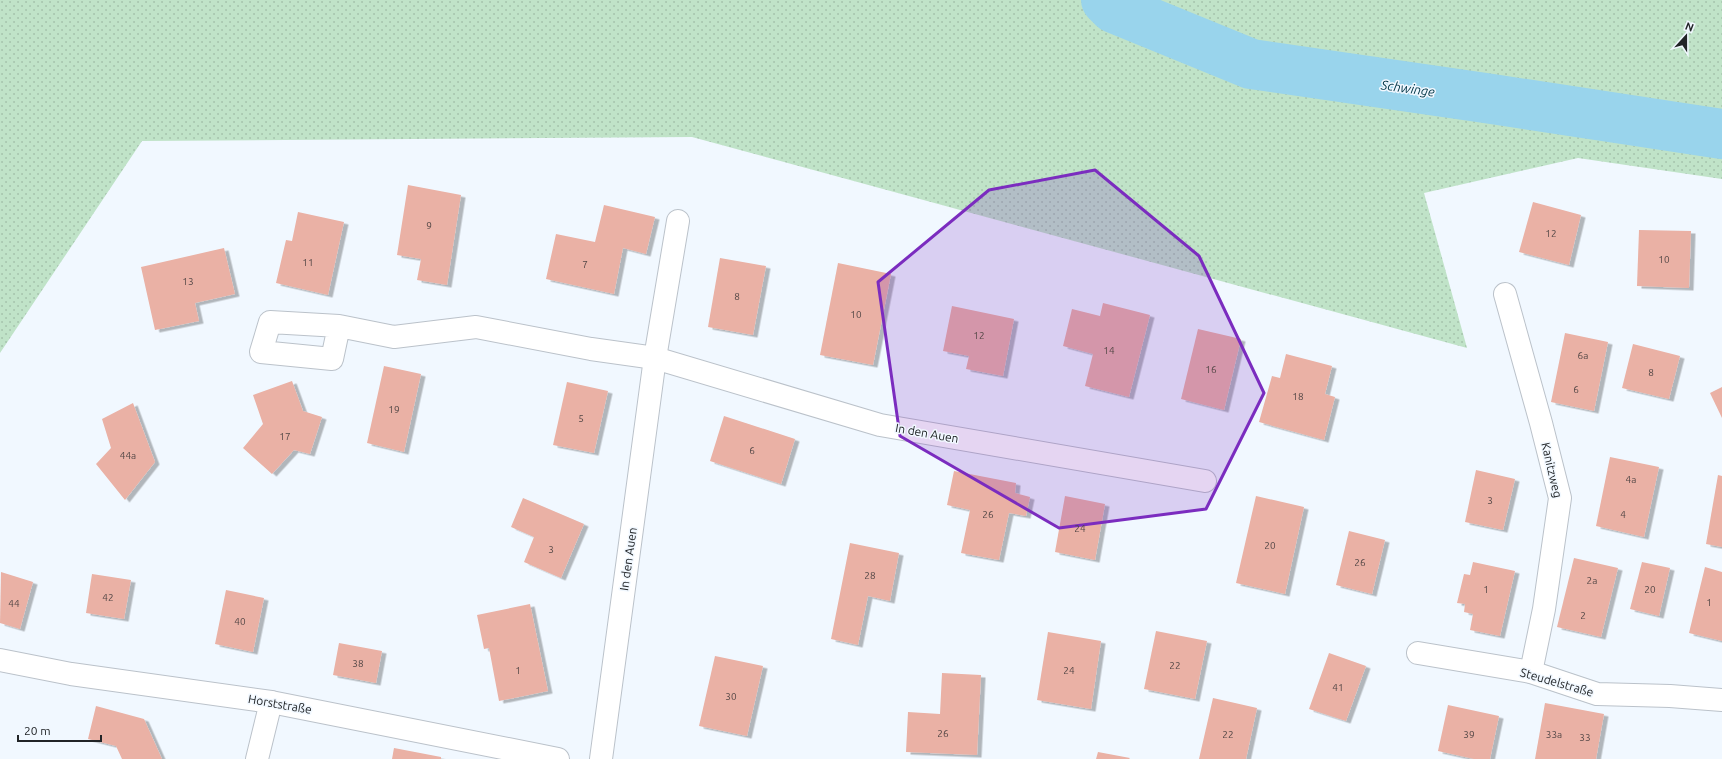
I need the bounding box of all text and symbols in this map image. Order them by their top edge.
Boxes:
north arrow [1666,16,1706,56]
text: N [1684,20,1696,34]
water label: Schwinge [1379,77,1436,99]
house number: 9 [426,220,432,231]
house number: 12 [1545,228,1557,239]
house number: 10 [1658,254,1670,265]
house number: 11 [302,257,314,268]
house number: 7 [582,259,588,270]
house number: 13 [182,276,194,287]
house number: 8 [734,291,740,302]
house number: 10 [850,309,862,320]
house number: 12 [973,330,985,341]
house number: 14 [1103,345,1115,356]
house number: 6a [1578,350,1588,361]
house number: 16 [1205,364,1217,375]
house number: 8 [1648,367,1654,378]
house number: 6 [1573,384,1579,395]
house number: 18 [1292,391,1304,402]
house number: 19 [388,404,400,415]
house number: 5 [578,413,584,424]
street label: In den Auen [894,421,960,445]
house number: 17 [279,431,291,442]
street label: Kanitzweg [1539,441,1565,499]
house number: 6 [749,445,755,456]
house number: 44a [120,450,136,461]
house number: 4a [1626,474,1636,485]
house number: 3 [1487,495,1493,506]
house number: 26 [982,509,994,520]
house number: 4 [1620,509,1626,520]
house number: 24 [1074,523,1086,534]
street label: In den Auen [617,526,639,592]
house number: 20 [1264,540,1276,551]
house number: 3 [548,544,554,555]
house number: 26 [1354,557,1366,568]
house number: 28 [864,570,876,581]
house number: 2a [1587,575,1597,586]
house number: 1 [1483,584,1489,595]
house number: 20 [1644,584,1656,595]
house number: 42 [102,592,114,603]
house number: 1 [1706,597,1712,608]
house number: 44 [8,598,20,609]
house number: 2 [1580,610,1586,621]
house number: 40 [234,616,246,627]
house number: 38 [352,658,364,669]
house number: 22 [1169,660,1181,671]
house number: 1 [515,665,521,676]
house number: 24 [1063,665,1075,676]
street label: Steudelstraße [1519,665,1595,699]
house number: 41 [1332,682,1344,693]
house number: 30 [725,691,737,702]
street label: Horststraße [247,692,313,716]
scale bar [18,717,101,743]
text: 20 m [24,724,51,737]
house number: 26 [937,728,949,739]
house number: 22 [1222,729,1234,740]
house number: 39 [1463,729,1475,740]
house number: 33a [1546,729,1562,740]
house number: 33 [1579,732,1591,743]

